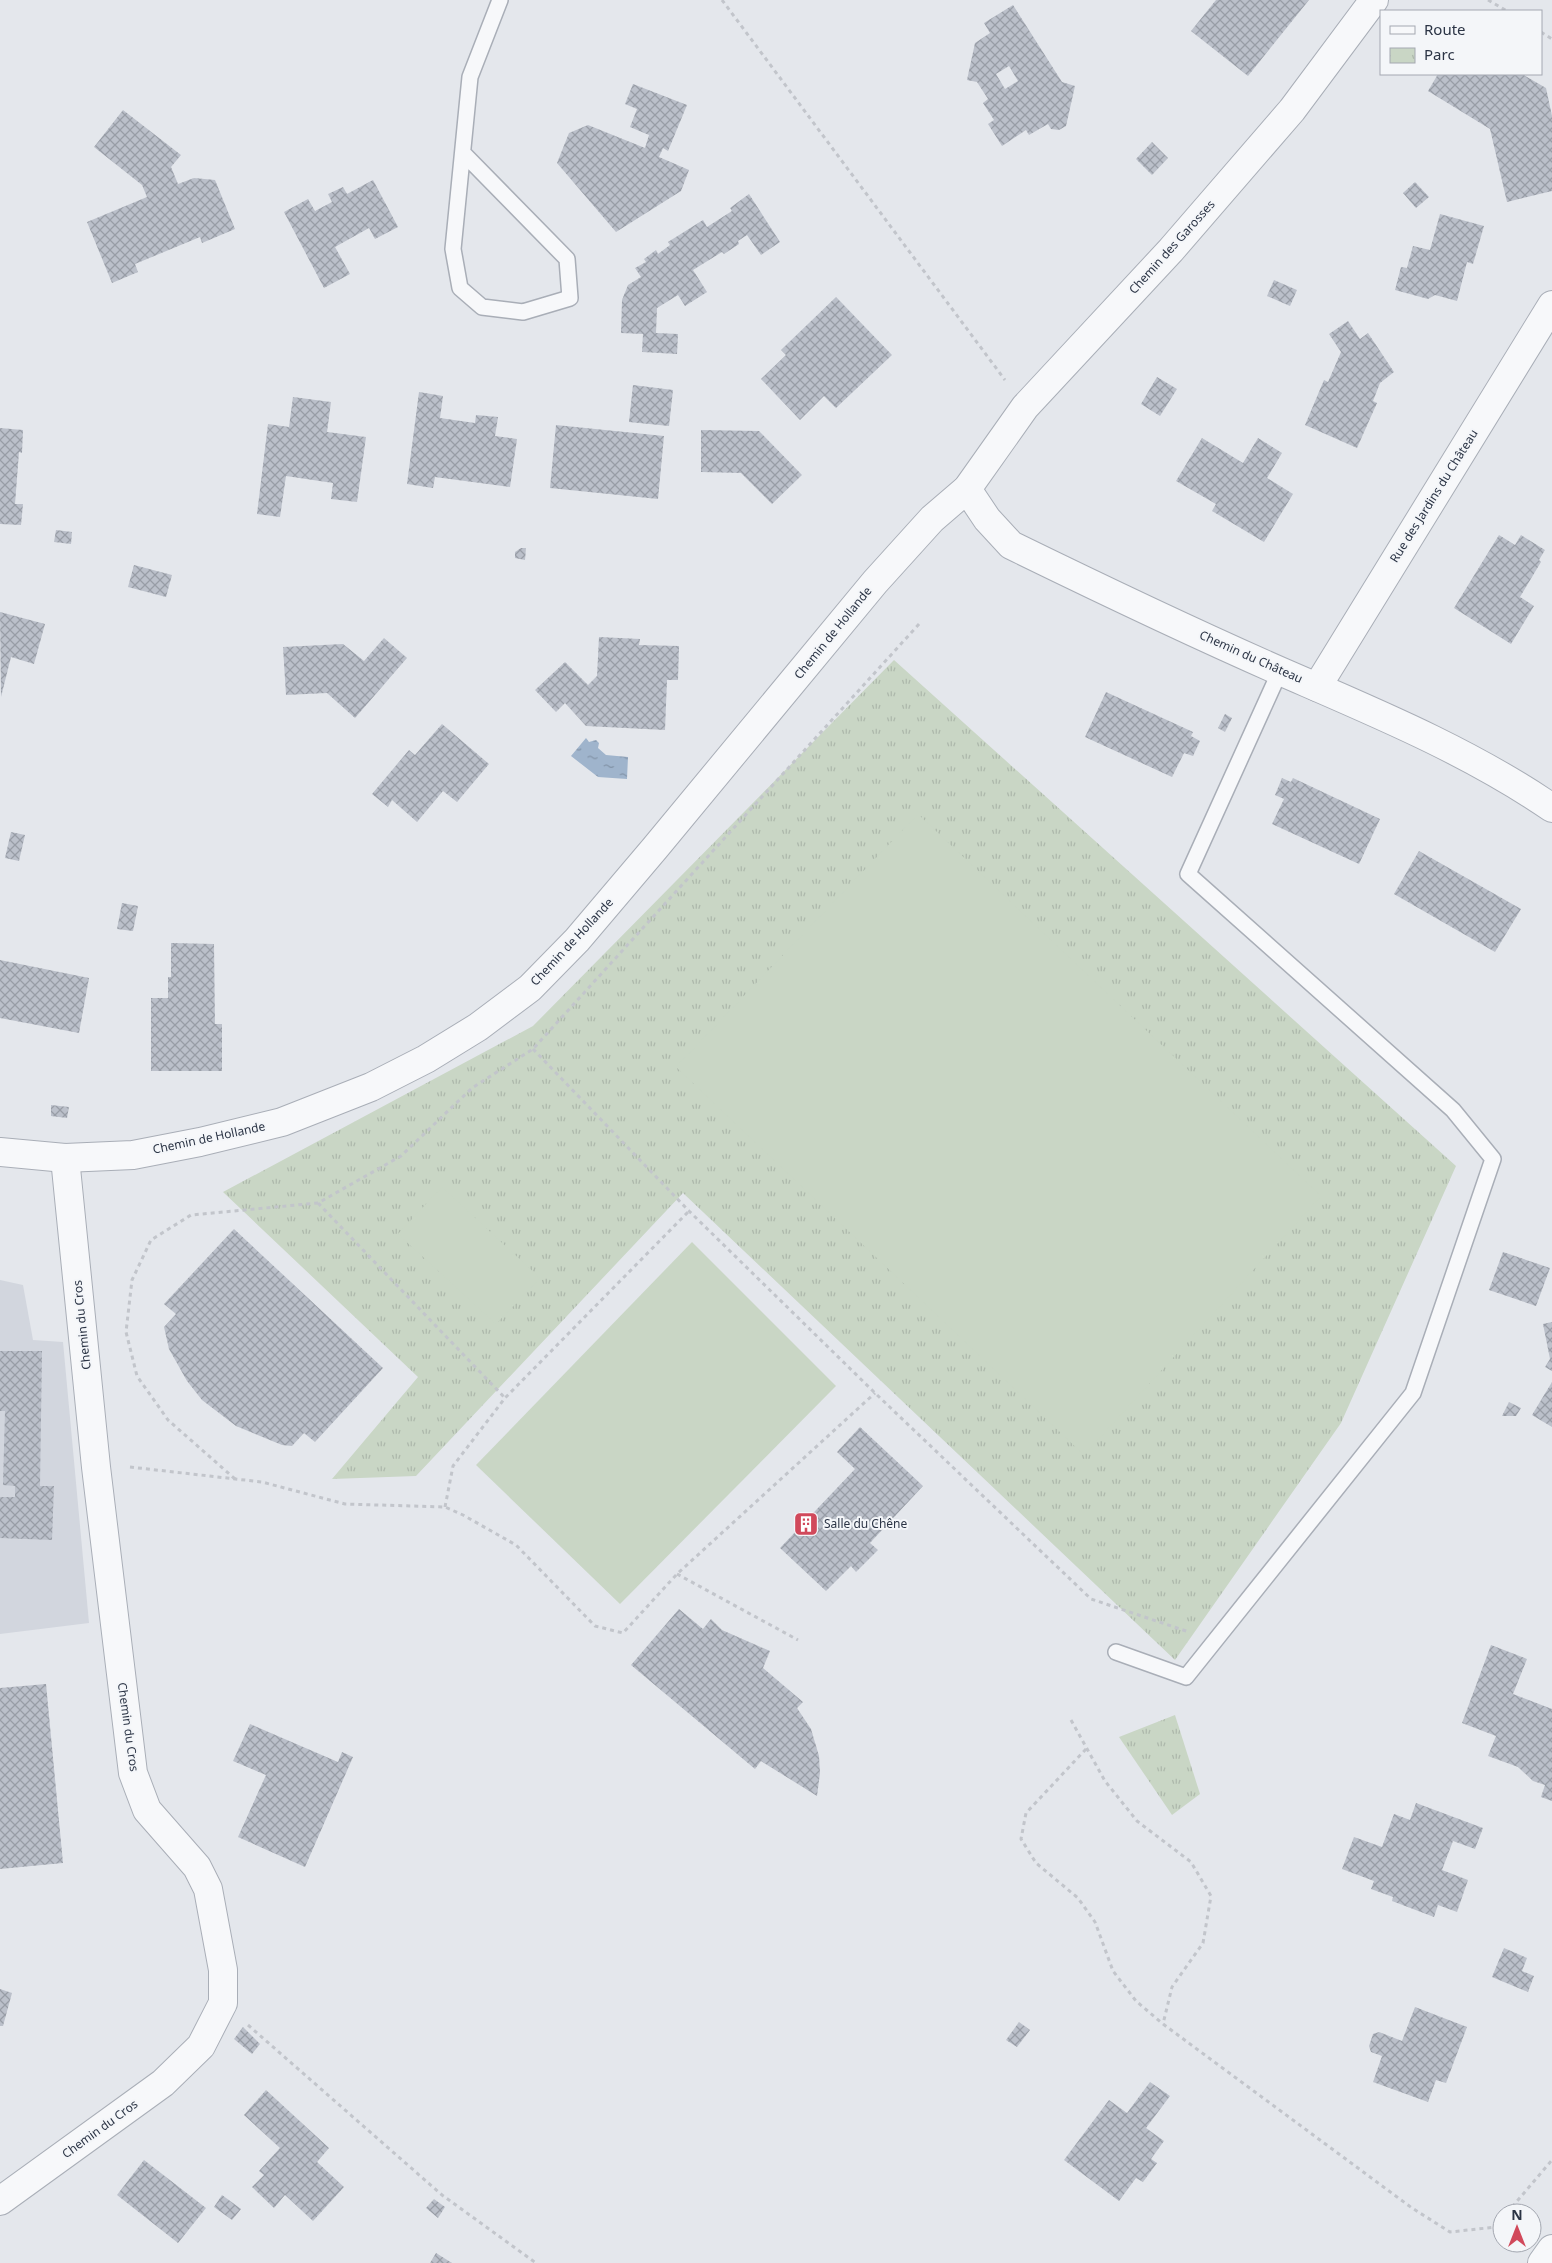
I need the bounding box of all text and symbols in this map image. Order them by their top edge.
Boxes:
legend [1380,10,1542,75]
text: Route [1424,19,1466,39]
text: Parc [1424,44,1455,64]
street label: Chemin des Garosses [1125,196,1219,297]
street label: Rue des Jardins du Château [1386,426,1482,566]
street label: Chemin de Hollande [790,583,875,683]
street label: Chemin du Château [1197,626,1306,687]
street label: Chemin de Hollande [526,894,617,989]
street label: Chemin de Hollande [151,1117,267,1158]
street label: Chemin du Cros [68,1279,95,1371]
building icon: Salle du Chêne [793,1511,819,1537]
place label: Salle du Chêne [824,1515,908,1532]
street label: Chemin du Cros [114,1681,143,1773]
street label: Chemin du Cros [58,2095,141,2162]
north arrow [1492,2203,1542,2253]
text: N [1511,2205,1523,2224]

